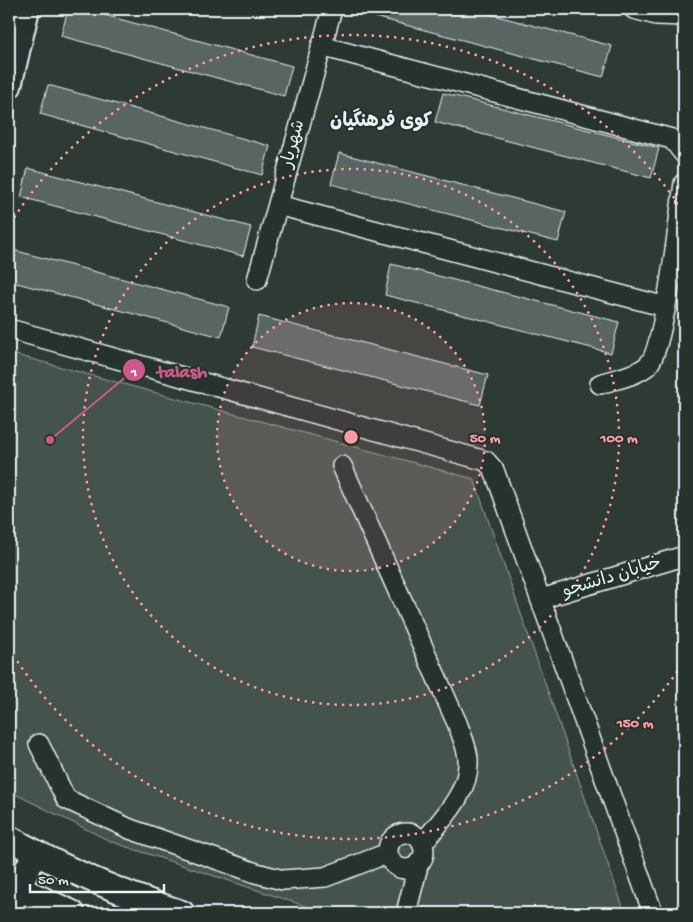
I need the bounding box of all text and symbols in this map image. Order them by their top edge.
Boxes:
district label: کوی فرهنگیان [330,108,432,134]
street label: شهریار [277,118,310,172]
callout: talash [122,353,217,387]
text: talash [155,362,208,385]
text: 1 [130,364,137,382]
centre of rings [342,428,360,446]
text: 50 m [470,430,501,448]
text: 100 m [599,430,638,448]
street label: خیابان دانشجو [559,553,664,603]
text: 150 m [616,715,654,733]
scale bar [30,862,164,894]
text: 50 m [38,872,69,890]

